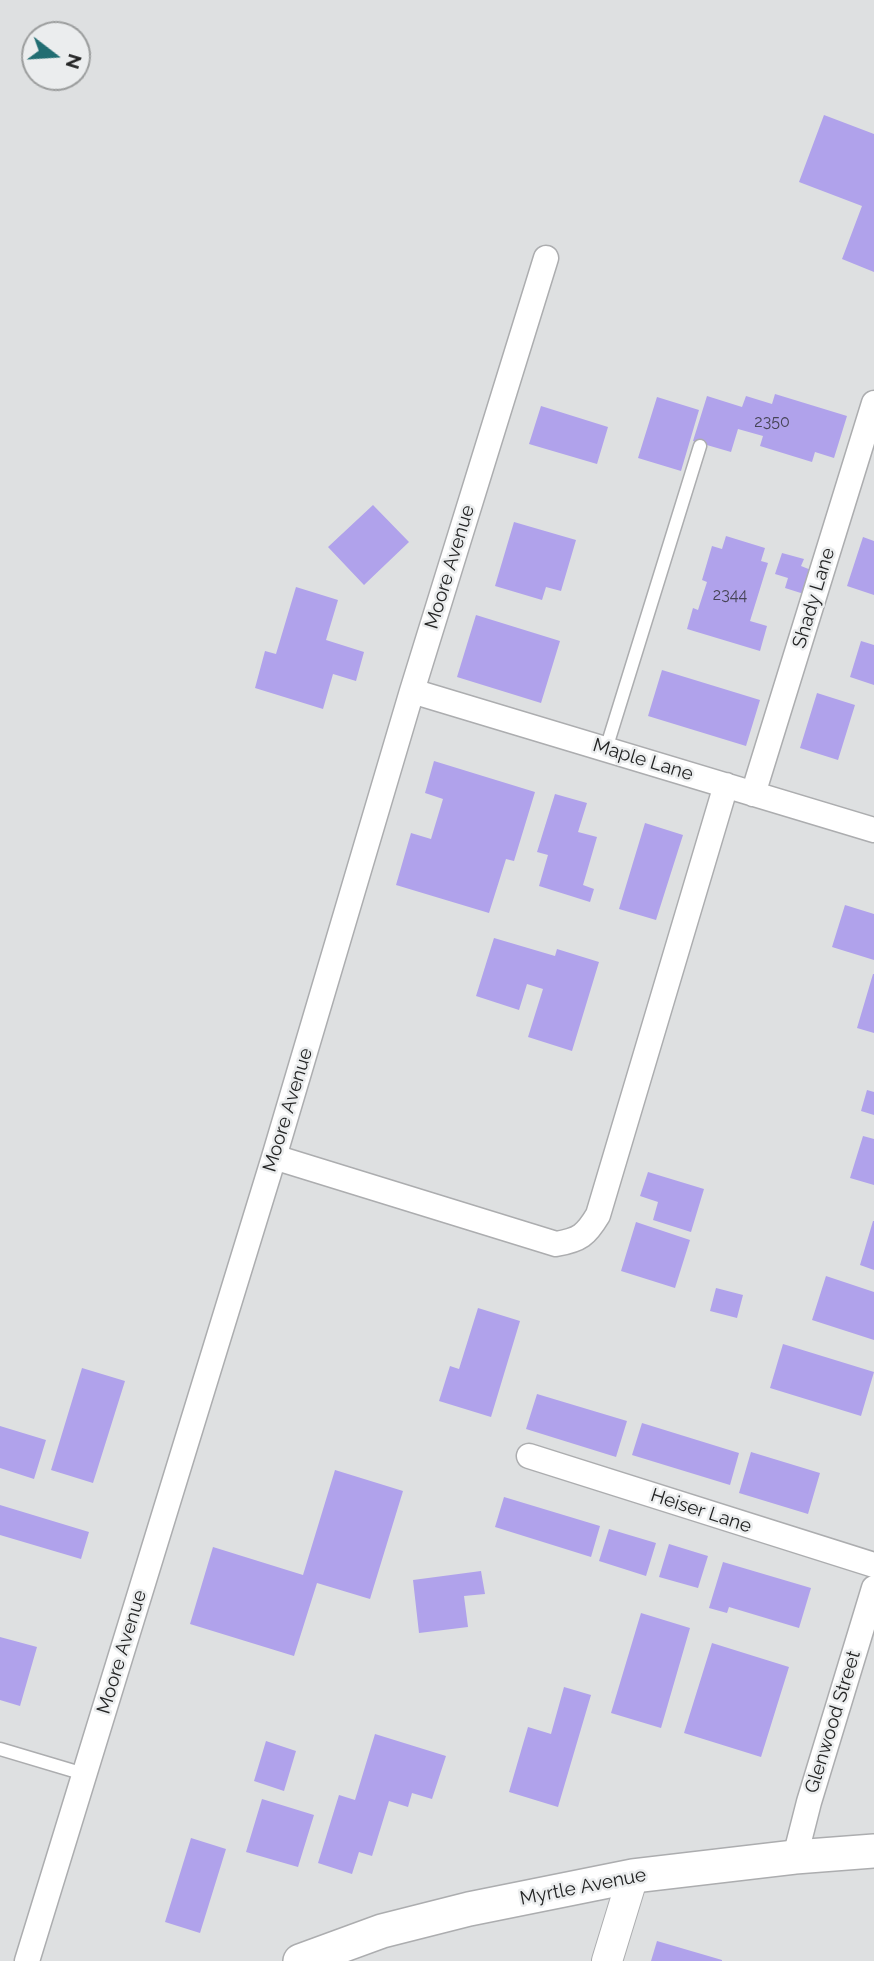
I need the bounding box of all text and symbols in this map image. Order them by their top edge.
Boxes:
north arrow [21,21,91,91]
text: N [62,51,87,72]
house number: 2350 [754,412,790,432]
street label: Moore Avenue [420,502,480,632]
street label: Shady Lane [788,545,840,651]
house number: 2344 [713,585,747,605]
street label: Maple Lane [590,734,696,786]
street label: Moore Avenue [258,1045,318,1175]
street label: Heiser Lane [648,1484,754,1538]
street label: Moore Avenue [92,1587,152,1717]
street label: Glenwood Street [800,1648,866,1796]
street label: Myrtle Avenue [518,1864,648,1910]

